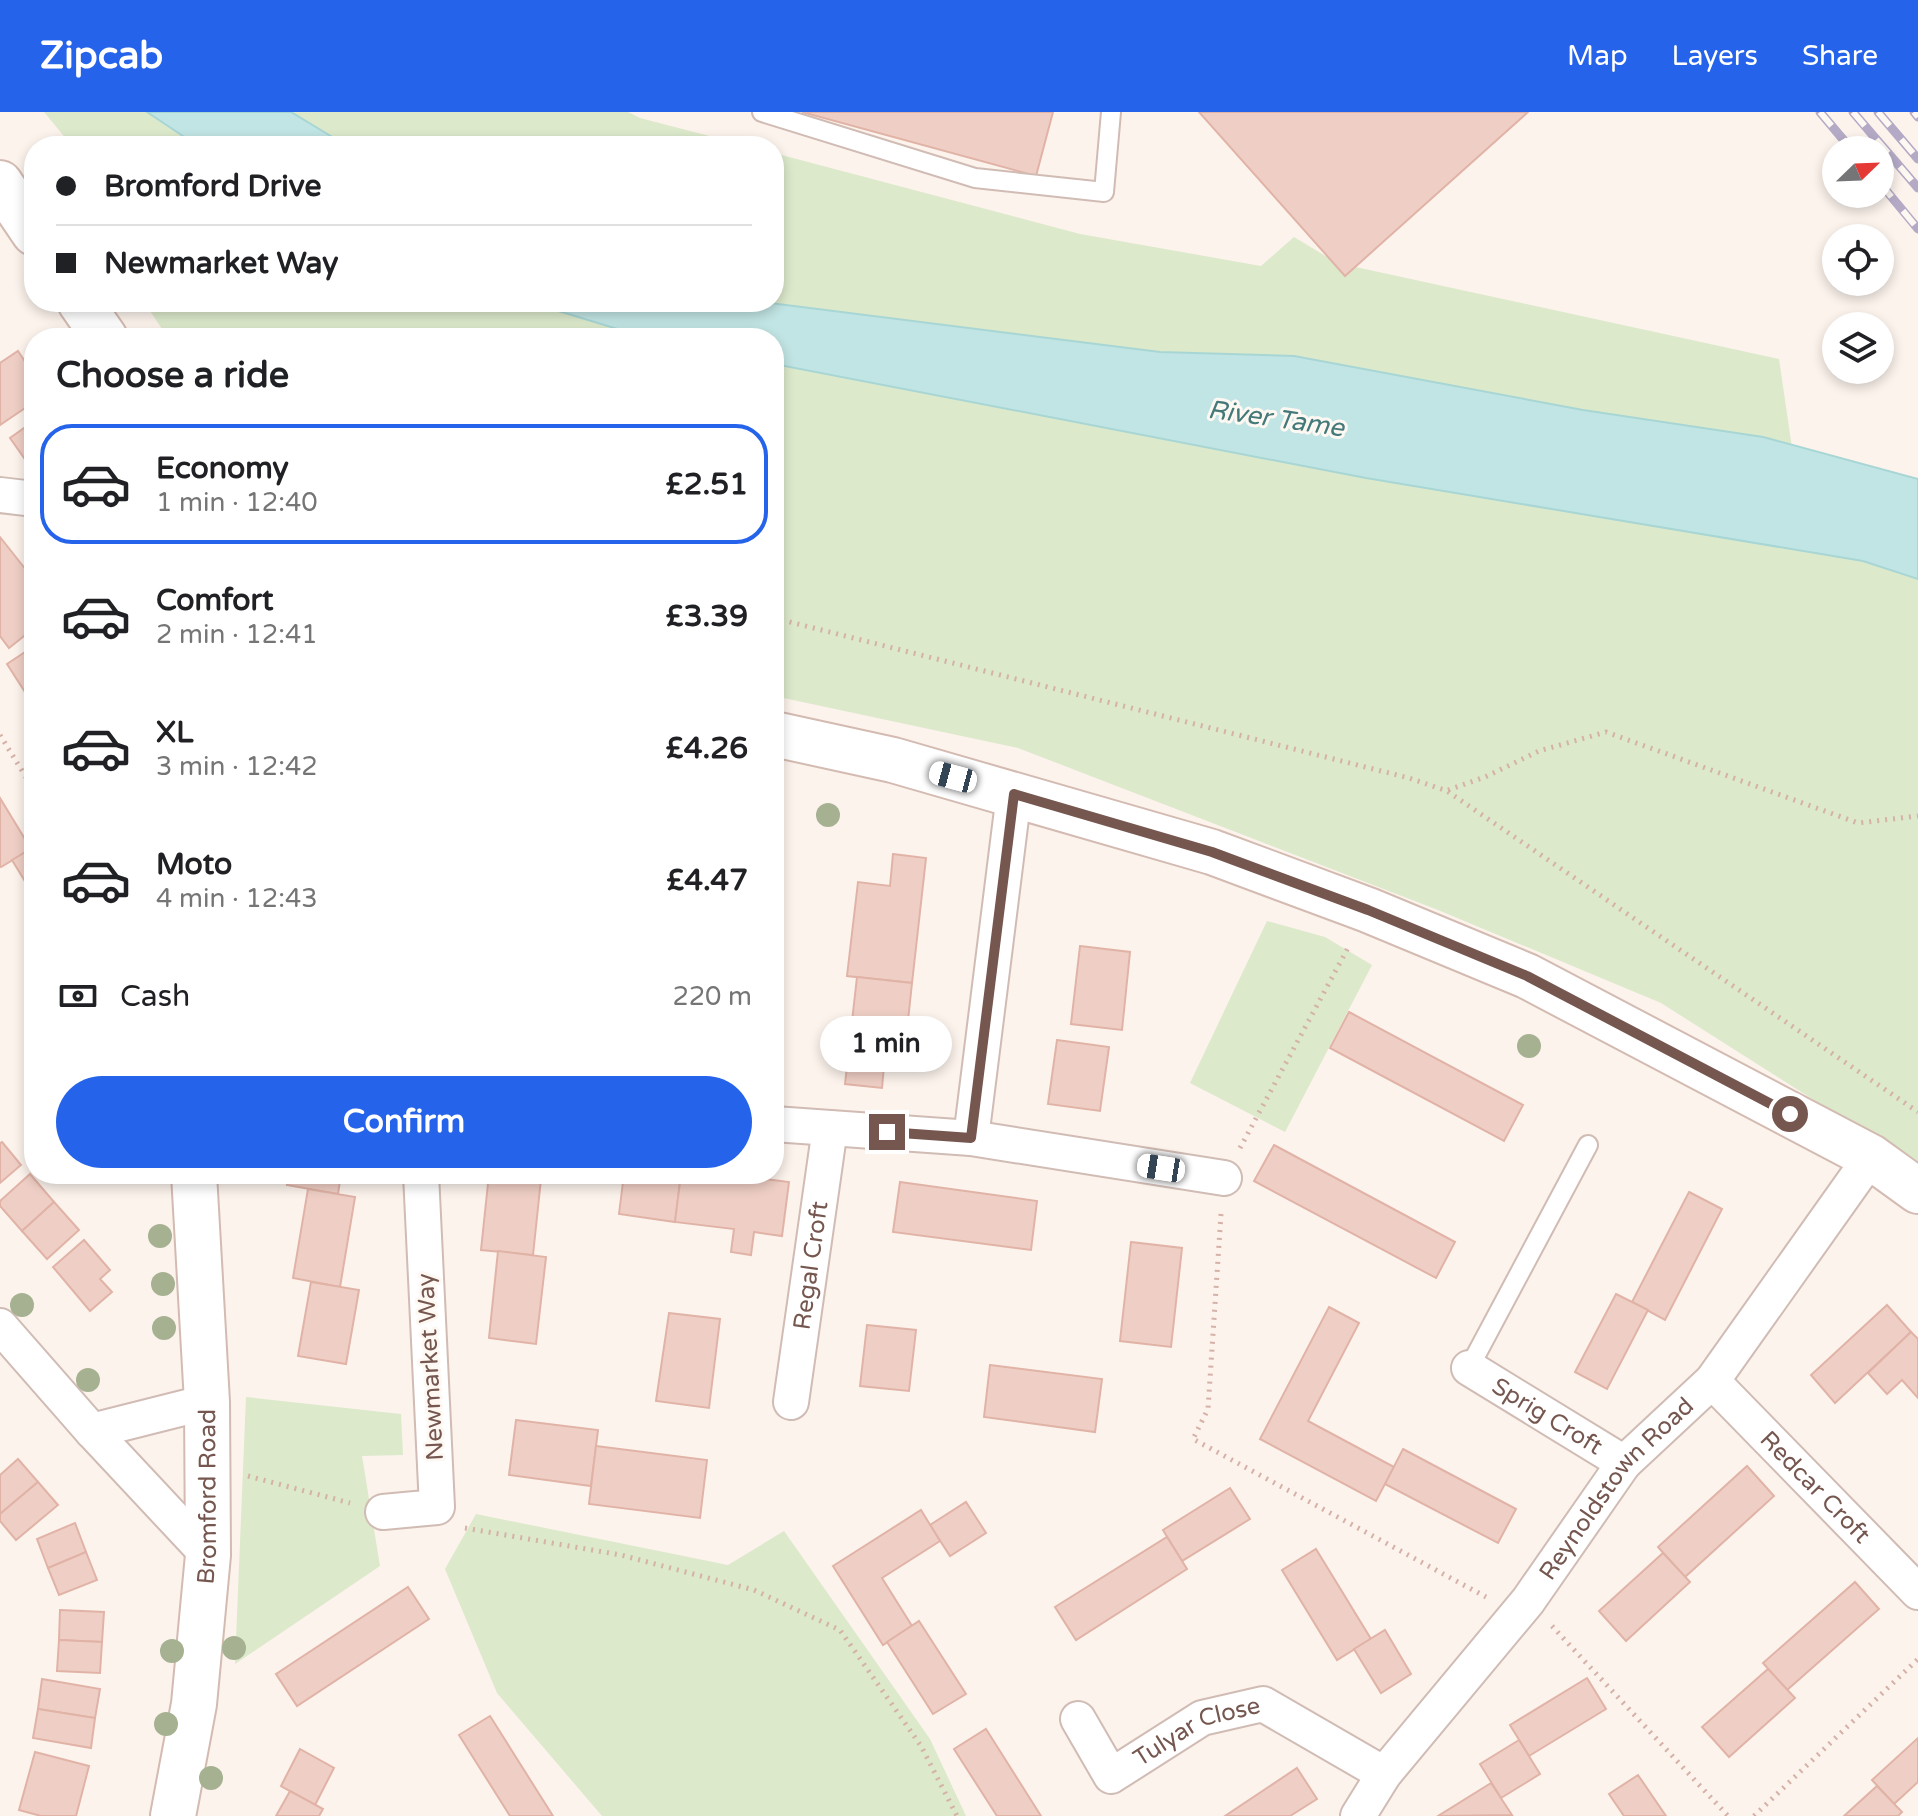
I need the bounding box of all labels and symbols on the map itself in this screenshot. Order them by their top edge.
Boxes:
north arrow [1822,136,1894,208]
water label: River Tame [1206,394,1347,444]
car [927,759,979,795]
callout: 1 min [821,1016,953,1072]
route start [1772,1096,1808,1132]
route end [869,1114,905,1150]
car [1135,1152,1187,1184]
street label: Regal Croft [787,1199,834,1332]
street label: Newmarket Way [411,1273,450,1461]
street label: Sprig Croft [1487,1372,1608,1461]
street label: Reynoldstown Road [1533,1391,1700,1586]
street label: Bromford Road [191,1409,223,1586]
street label: Redcar Croft [1754,1425,1876,1549]
street label: Tulyar Close [1128,1691,1263,1773]

